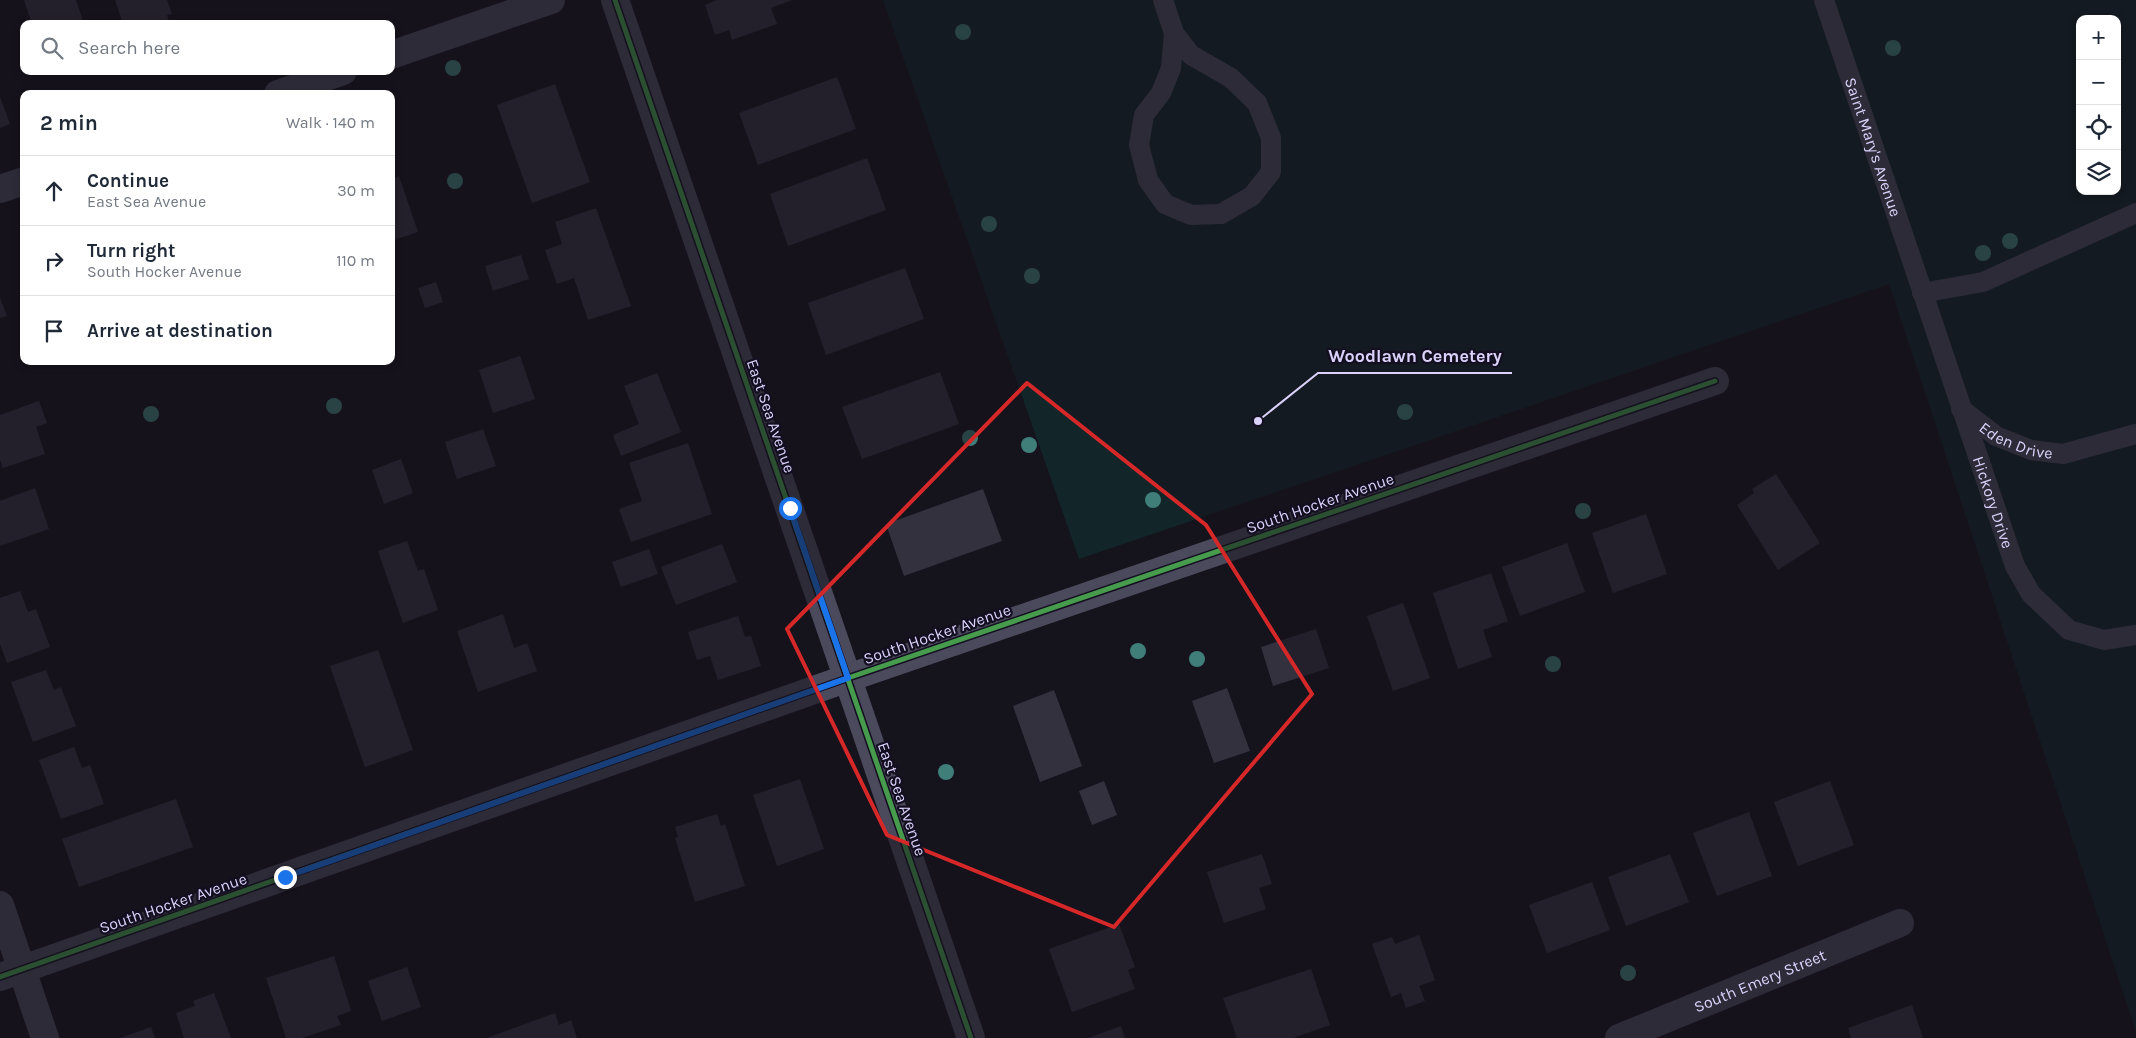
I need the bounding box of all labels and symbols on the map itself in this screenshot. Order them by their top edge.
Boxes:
street label: Saint Mary's Avenue [1841,75,1906,219]
callout: Woodlawn Cemetery [1318,340,1512,373]
text: Woodlawn Cemetery [1328,345,1502,367]
street label: East Sea Avenue [743,357,799,475]
street label: Eden Drive [1976,417,2054,462]
street label: Hickory Drive [1969,454,2018,551]
street label: South Hocker Avenue [1244,469,1396,537]
route start [779,497,802,520]
street label: South Hocker Avenue [861,600,1013,668]
street label: East Sea Avenue [874,740,930,858]
route end [274,866,297,889]
street label: South Hocker Avenue [97,869,249,937]
street label: South Emery Street [1691,945,1828,1016]

